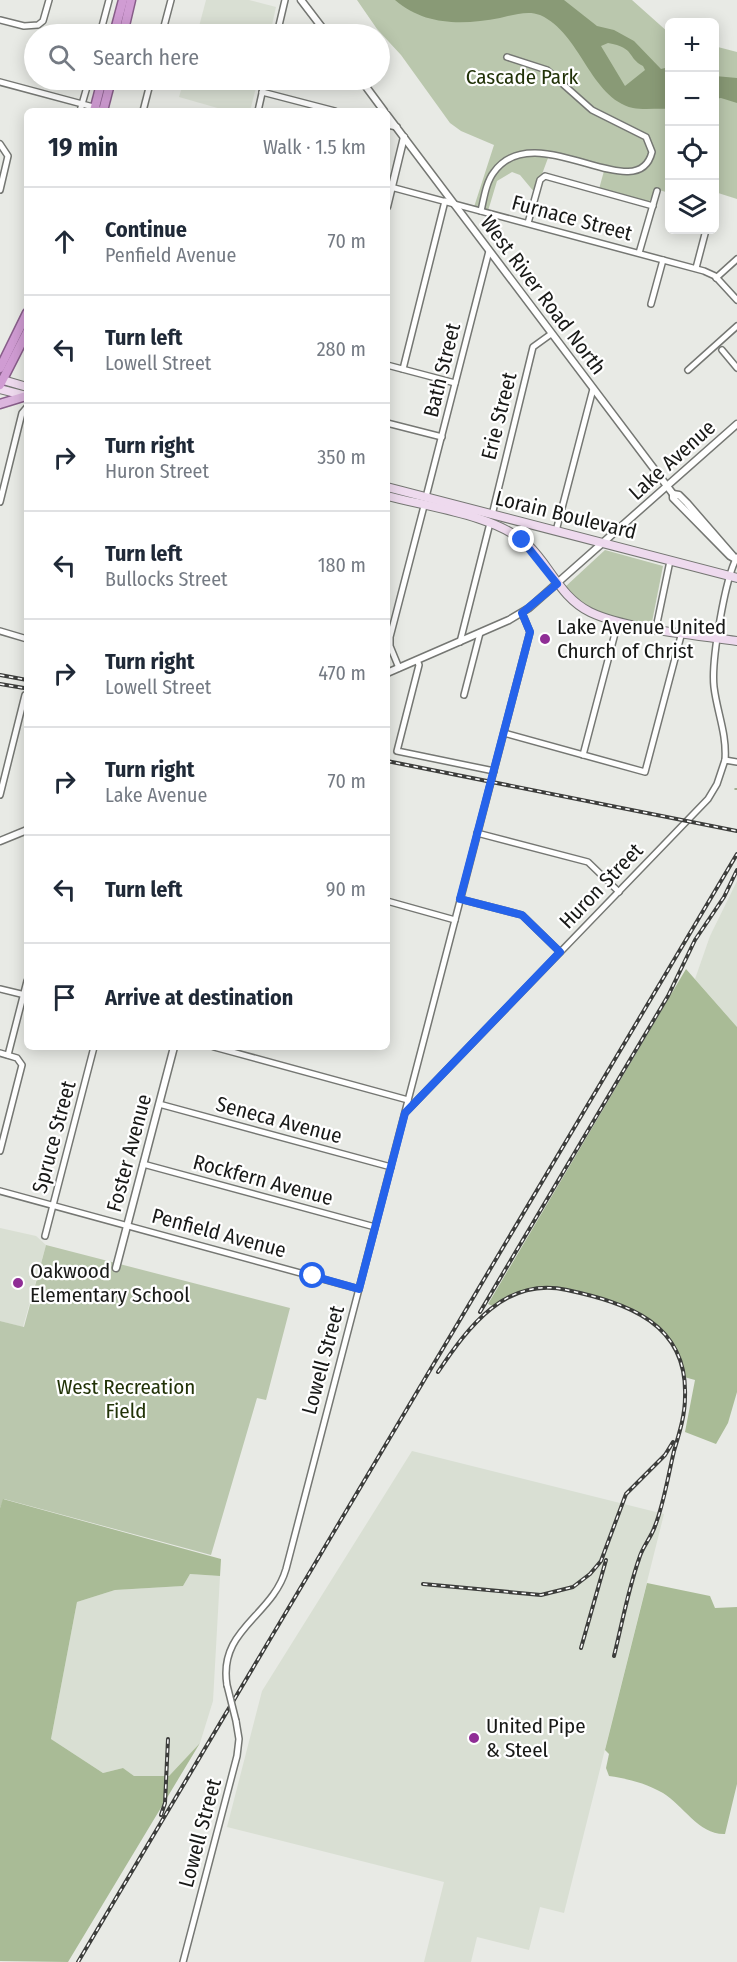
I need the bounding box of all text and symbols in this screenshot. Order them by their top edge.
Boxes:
map controls [665,18,719,234]
button: + [665,18,719,72]
search box [24,24,390,90]
icon: search [45,41,78,74]
text: Search here [93,44,199,71]
park label: Cascade Park [466,64,578,90]
button: − [665,72,719,126]
button: locate [665,126,719,180]
text: 19 min [48,132,118,163]
text: Walk · 1.5 km [263,135,366,159]
button: layers [665,180,719,234]
street label: Furnace Street [509,189,635,247]
street label: West River Road North [475,210,611,380]
text: Continue [105,216,187,243]
icon: ahead [48,225,81,258]
text: 70 m [328,229,366,253]
text: Penfield Avenue [105,243,236,267]
street label: Bath Street [418,320,466,420]
text: Turn left [105,324,183,351]
icon: left [48,333,81,366]
text: 280 m [317,337,366,361]
text: Lowell Street [105,351,211,375]
street label: Erie Street [476,369,522,462]
street label: Lake Avenue [623,414,721,506]
text: Turn right [105,432,194,459]
icon: right [48,441,81,474]
text: 350 m [317,445,366,469]
text: Huron Street [105,459,209,483]
street label: Lorain Boulevard [493,485,639,545]
route end [508,526,534,552]
text: Turn left [105,540,183,567]
icon: left [48,549,81,582]
text: 180 m [318,553,366,577]
text: Bullocks Street [105,567,228,591]
place label: Lake Avenue United Church of Christ [557,614,726,664]
marker: Lake Avenue United Church of Christ [538,632,552,646]
text: Turn right [105,648,194,675]
icon: right [48,657,81,690]
text: 470 m [318,661,366,685]
text: Lowell Street [105,675,211,699]
text: Turn right [105,756,194,783]
icon: right [48,765,81,798]
text: 70 m [328,769,366,793]
text: Lake Avenue [105,783,207,807]
street label: Huron Street [554,838,648,934]
icon: left [48,873,81,906]
text: Turn left [105,876,183,903]
text: 90 m [326,877,366,901]
icon: arrive [48,981,81,1014]
text: Arrive at destination [105,984,293,1011]
street label: Spruce Street [27,1078,82,1196]
street label: Foster Avenue [101,1091,157,1215]
street label: Seneca Avenue [213,1091,345,1149]
street label: Rockfern Avenue [190,1149,336,1211]
street label: Penfield Avenue [149,1203,289,1263]
place label: Oakwood Elementary School [30,1258,190,1308]
route start [299,1262,325,1288]
marker: Oakwood Elementary School [11,1276,25,1290]
street label: Lowell Street [296,1303,350,1417]
park label: West Recreation Field [57,1374,195,1424]
place label: United Pipe & Steel [486,1713,586,1763]
marker: United Pipe & Steel [467,1731,481,1745]
street label: Lowell Street [173,1776,227,1890]

